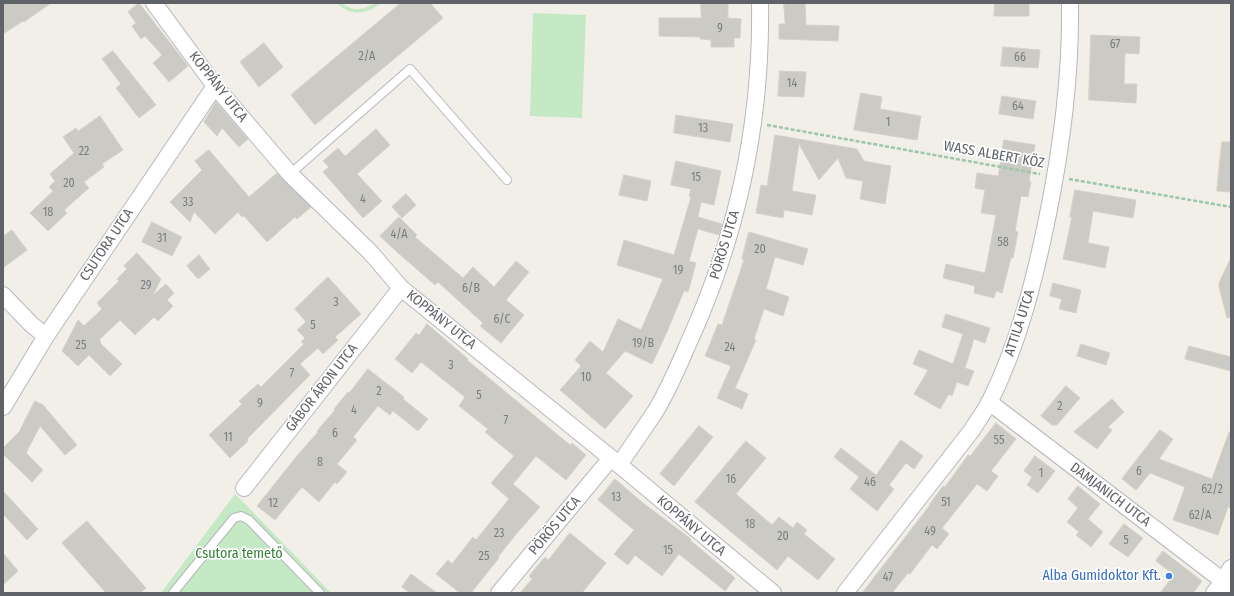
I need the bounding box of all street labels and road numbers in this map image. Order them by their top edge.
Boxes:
street label: KOPPÁNY UTCA [185,48,251,126]
street label: WASS ALBERT KÖZ [942,138,1046,172]
street label: CSUTORA UTCA [77,206,137,284]
street label: PÖRÖS UTCA [707,208,743,282]
street label: KOPPÁNY UTCA [403,287,479,353]
street label: ATTILA UTCA [1001,288,1039,358]
street label: GÁBOR ÁRON UTCA [282,341,362,435]
street label: DAMJANICH UTCA [1067,459,1153,531]
street label: KOPPÁNY UTCA [653,492,729,560]
street label: PÖRÖS UTCA [526,493,584,559]

